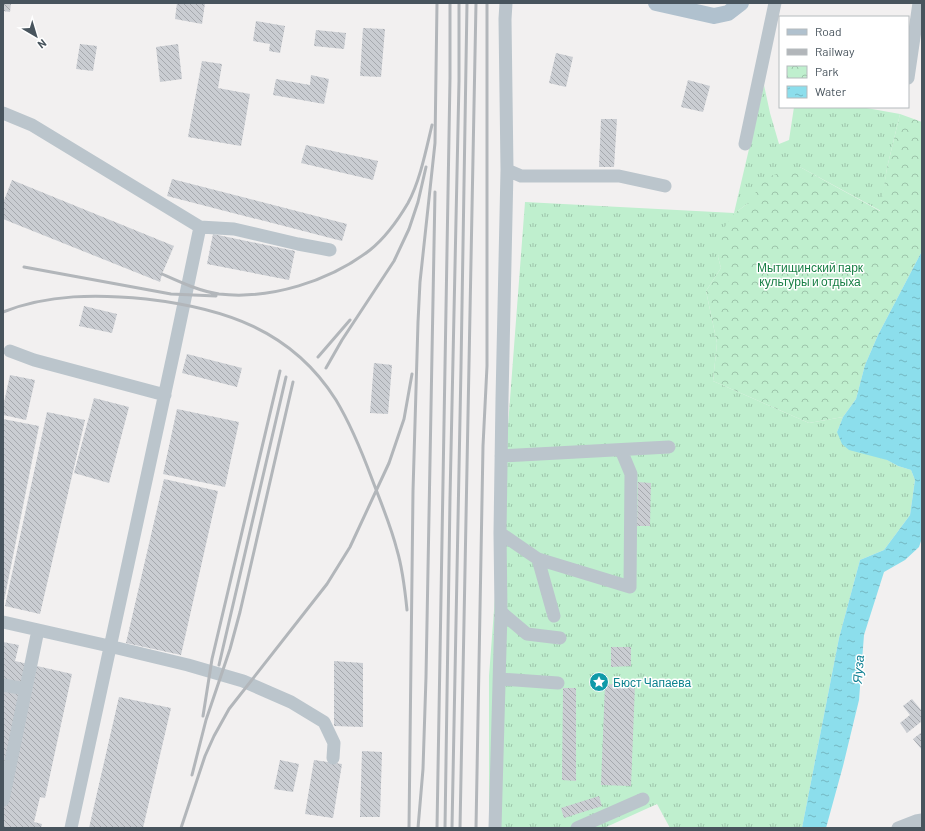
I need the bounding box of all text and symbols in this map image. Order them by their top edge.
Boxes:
north arrow [16,16,56,56]
legend [779,16,909,108]
text: Road [815,24,842,38]
text: N [36,37,49,52]
text: Railway [815,44,855,58]
text: Park [815,64,839,78]
text: Water [815,84,847,98]
park label: Мытищинский парк культуры и отдыха [757,260,864,289]
water label: Яуза [849,654,867,685]
place icon: Бюст Чапаева [588,671,610,693]
place label: Бюст Чапаева [613,675,692,689]

